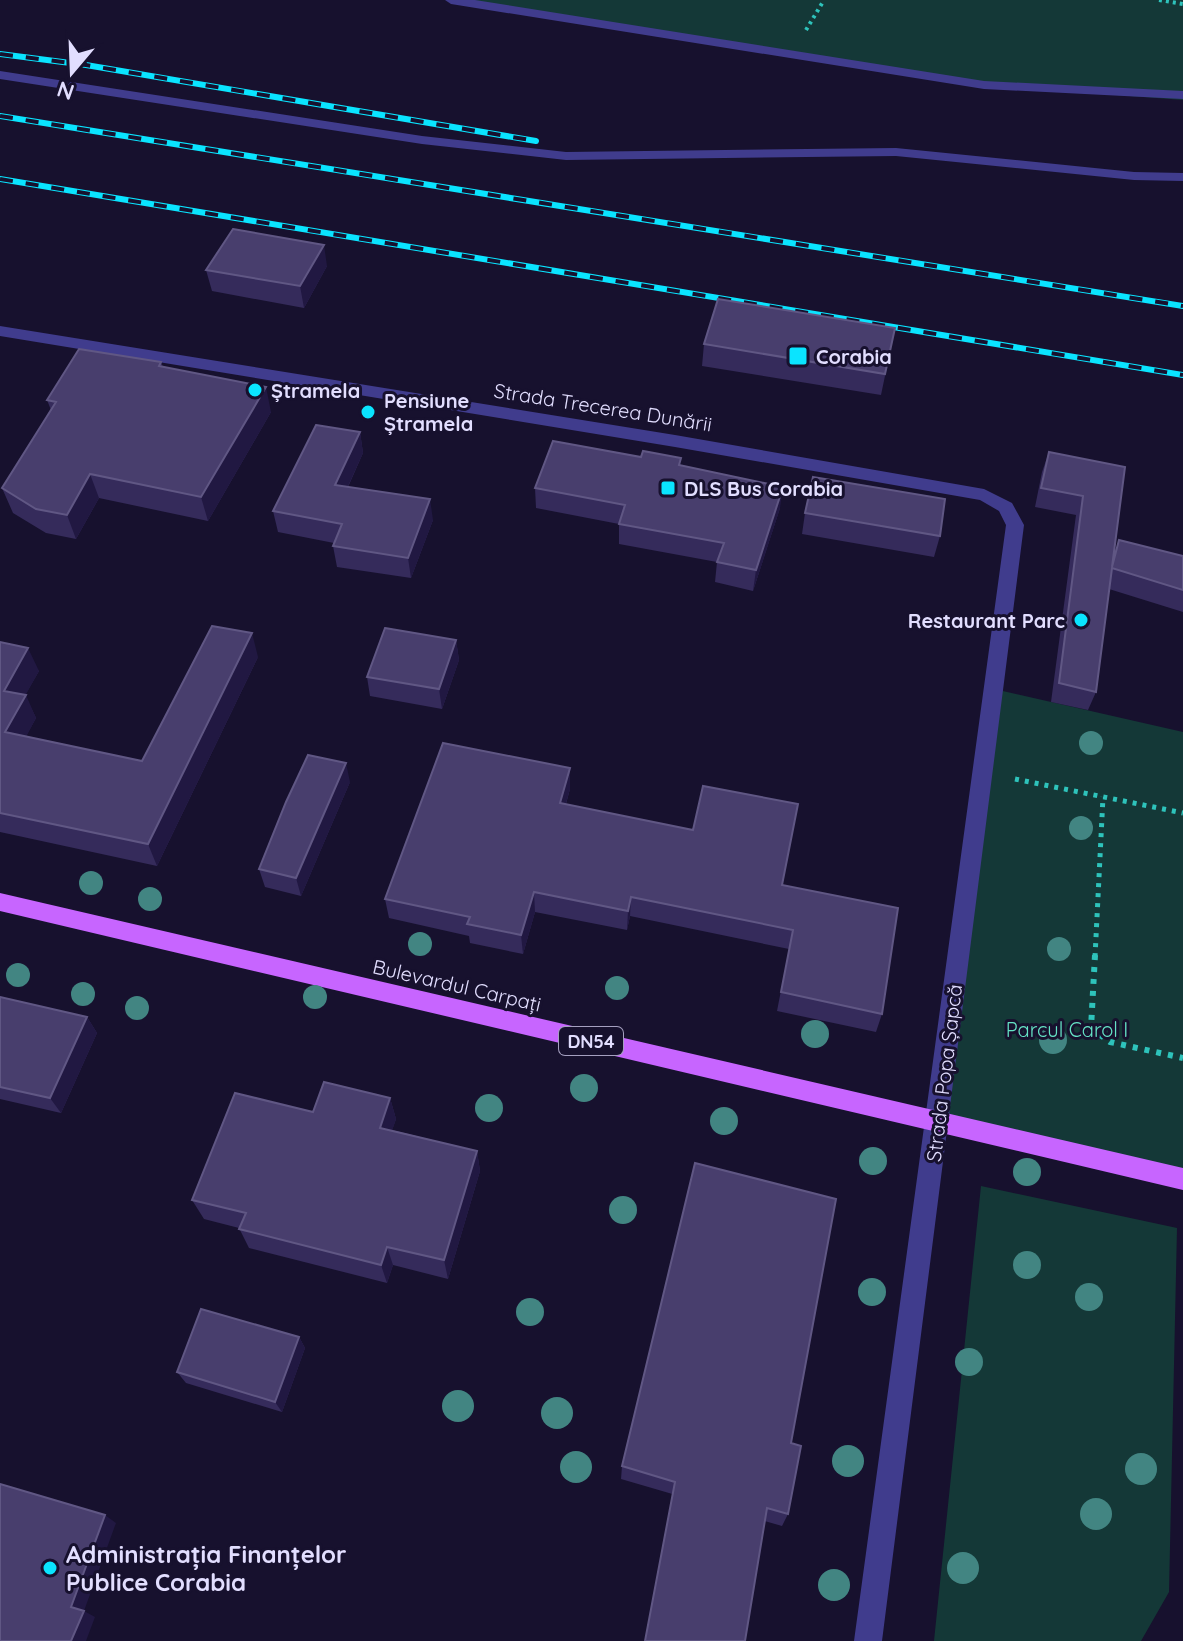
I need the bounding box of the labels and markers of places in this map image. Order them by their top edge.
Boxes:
place label: Corabia [816,344,892,369]
marker: Corabia [787,345,809,367]
place label: Ștramela [271,378,360,403]
marker: Ștramela [246,381,264,399]
place label: Pensiune Ștramela [384,388,473,436]
marker: Pensiune Ștramela [359,403,377,421]
place label: DLS Bus Corabia [684,476,843,501]
marker: DLS Bus Corabia [659,479,677,497]
place label: Restaurant Parc [908,608,1065,633]
marker: Restaurant Parc [1072,611,1090,629]
place label: Administrația Finanțelor Publice Corabia [66,1539,346,1597]
marker: Administrația Finanțelor Publice Corabia [41,1559,59,1577]

